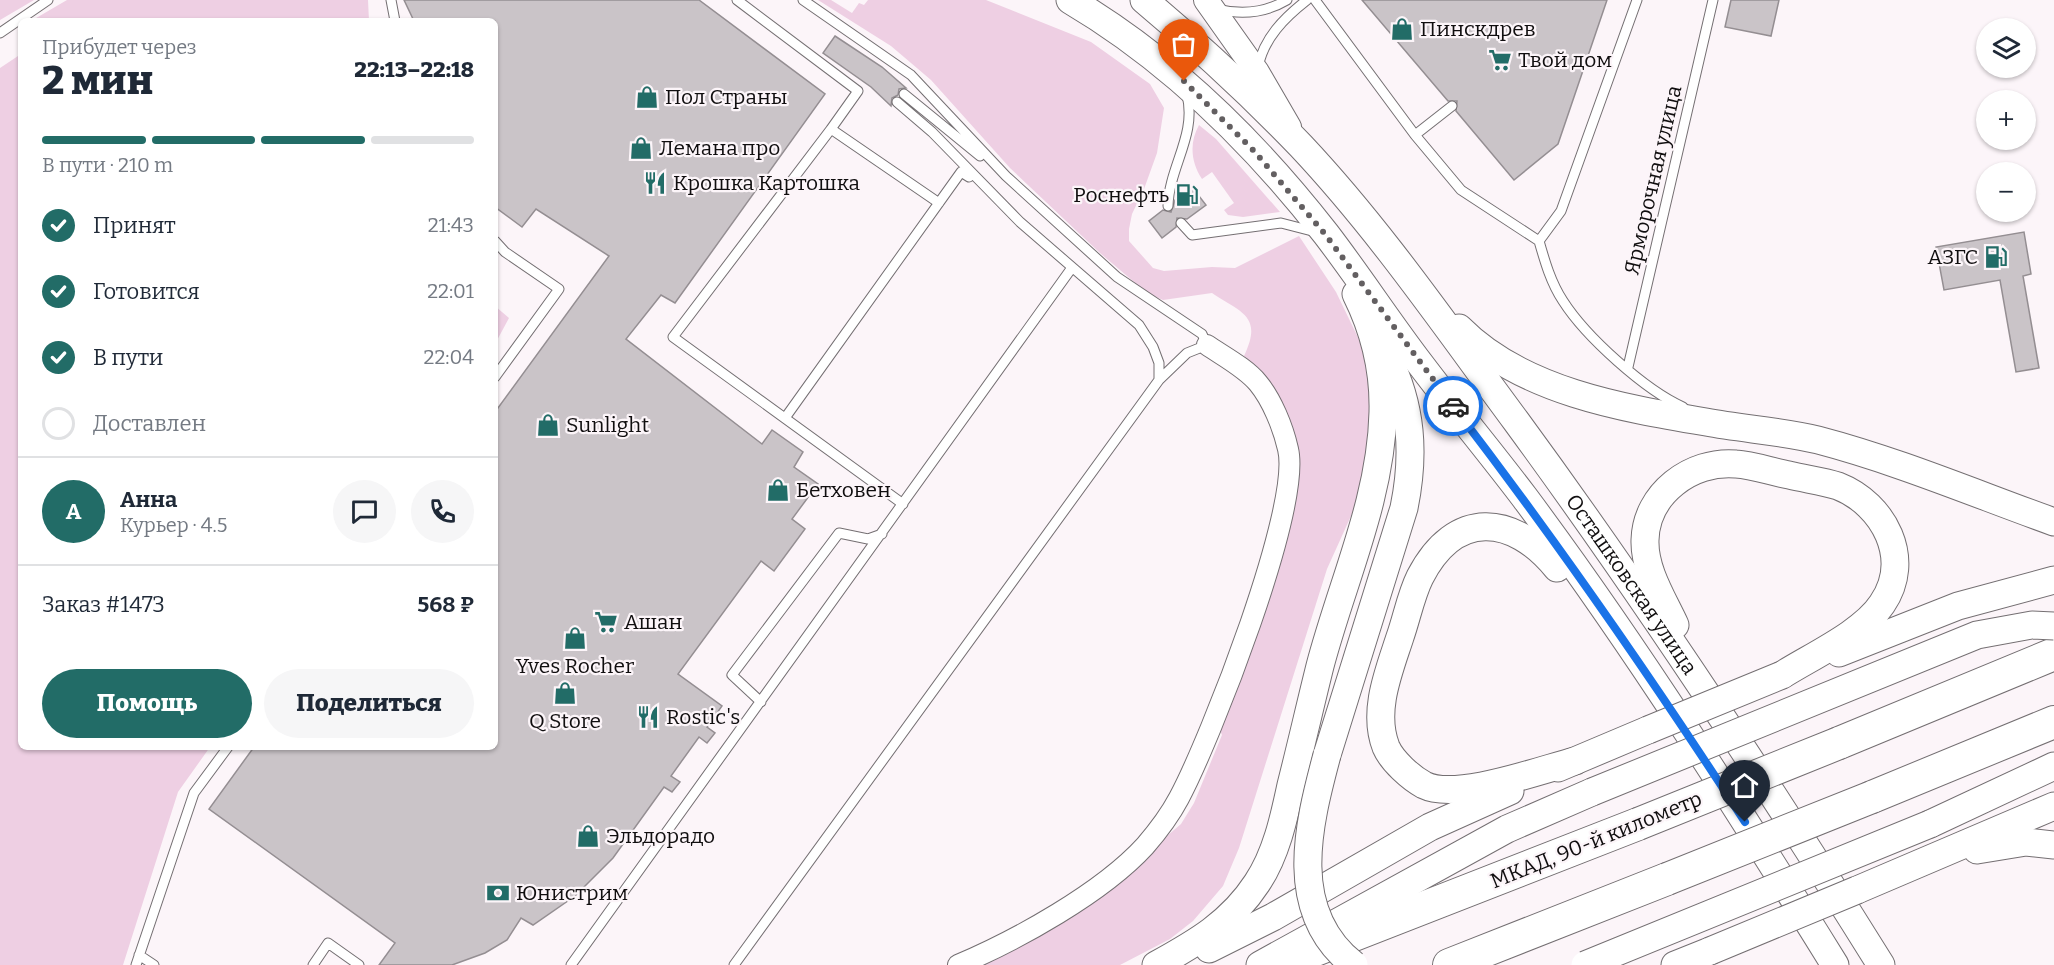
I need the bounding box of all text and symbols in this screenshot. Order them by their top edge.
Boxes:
shop icon: Пинскдрев [1389,16,1415,42]
place label: Пинскдрев [1420,16,1536,42]
map controls [1976,18,2036,222]
button: layers [1976,18,2036,78]
pin [1158,19,1209,81]
icon: bag [1167,28,1200,61]
text: Прибудет через [42,35,197,59]
supermarket icon: Твой дом [1487,47,1513,73]
place label: Твой дом [1518,47,1612,73]
text: 22:13–22:18 [354,56,474,83]
text: 2 мин [42,58,153,104]
street label: Ярморочная улица [1619,82,1688,277]
shop icon: Пол Страны [634,84,660,110]
place label: Пол Страны [665,84,788,110]
button: + [1976,90,2036,150]
shop icon: Лемана про [628,135,654,161]
place label: Лемана про [659,135,780,161]
text: В пути · 210 m [42,153,173,177]
button: − [1976,162,2036,222]
restaurant icon: Крошка Картошка [642,170,668,196]
place label: Крошка Картошка [673,170,860,196]
place label: Роснефть [1073,182,1169,208]
fuel station icon: Роснефть [1174,182,1200,208]
icon: check [42,209,75,242]
text: Принят [93,212,176,239]
text: 21:43 [428,213,474,237]
place label: АЗГС [1927,244,1978,270]
fuel station icon: АЗГС [1983,244,2009,270]
icon: check [42,275,75,308]
text: Готовится [93,278,200,305]
text: 22:01 [427,279,474,303]
icon: check [42,341,75,374]
text: В пути [93,344,163,371]
text: 22:04 [424,345,474,369]
courier [1423,376,1483,436]
icon: car [1437,390,1470,423]
text: Доставлен [93,410,206,437]
shop icon: Sunlight [535,412,561,438]
place label: Sunlight [566,412,649,438]
shop icon: Бетховен [765,477,791,503]
place label: Бетховен [796,477,891,503]
button: chat [333,480,396,543]
button: phone [411,480,474,543]
text: Анна [120,486,177,513]
street label: Осташковская улица [1560,489,1703,680]
text: А [66,498,81,525]
text: Курьер · 4.5 [120,513,227,537]
text: Заказ #1473 [42,591,165,618]
text: 568 ₽ [417,591,474,618]
supermarket icon: Ашан [593,609,619,635]
place label: Ашан [624,609,683,635]
shop icon: Yves Rocher [562,625,588,651]
place label: Yves Rocher [516,653,634,679]
button: Помощь [42,669,252,738]
button: Поделиться [264,669,474,738]
shop icon: Q Store [552,680,578,706]
restaurant icon: Rostic's [635,704,661,730]
place label: Rostic's [666,704,740,730]
place label: Q Store [529,708,601,734]
pin [1719,760,1770,822]
icon: home [1728,769,1761,802]
street label: МКАД, 90-й километр [1486,786,1706,894]
shop icon: Эльдорадо [575,823,601,849]
place label: Эльдорадо [606,823,715,849]
bank icon: Юнистрим [485,880,511,906]
place label: Юнистрим [516,880,628,906]

